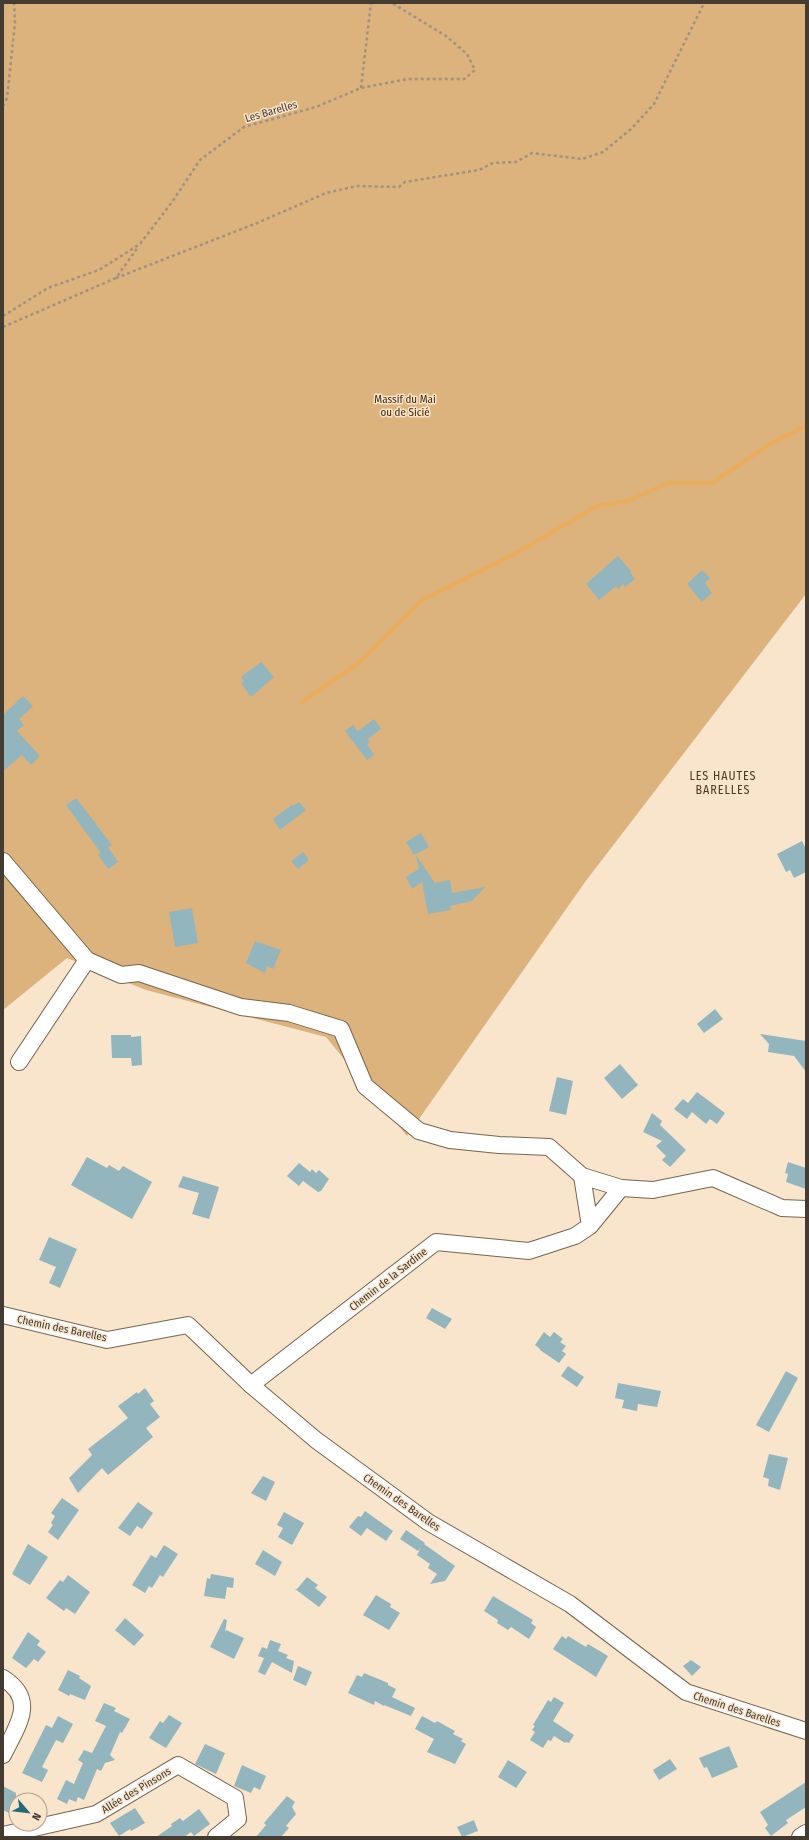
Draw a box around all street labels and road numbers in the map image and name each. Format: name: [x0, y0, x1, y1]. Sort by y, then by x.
street label: Les Barelles: [244, 98, 299, 125]
street label: Chemin de la Sardine: [347, 1245, 430, 1314]
street label: Chemin des Barelles: [16, 1313, 108, 1344]
street label: Chemin des Barelles: [361, 1471, 443, 1534]
street label: Chemin des Barelles: [691, 1689, 782, 1730]
street label: Allée des Pinsons: [99, 1764, 174, 1816]

